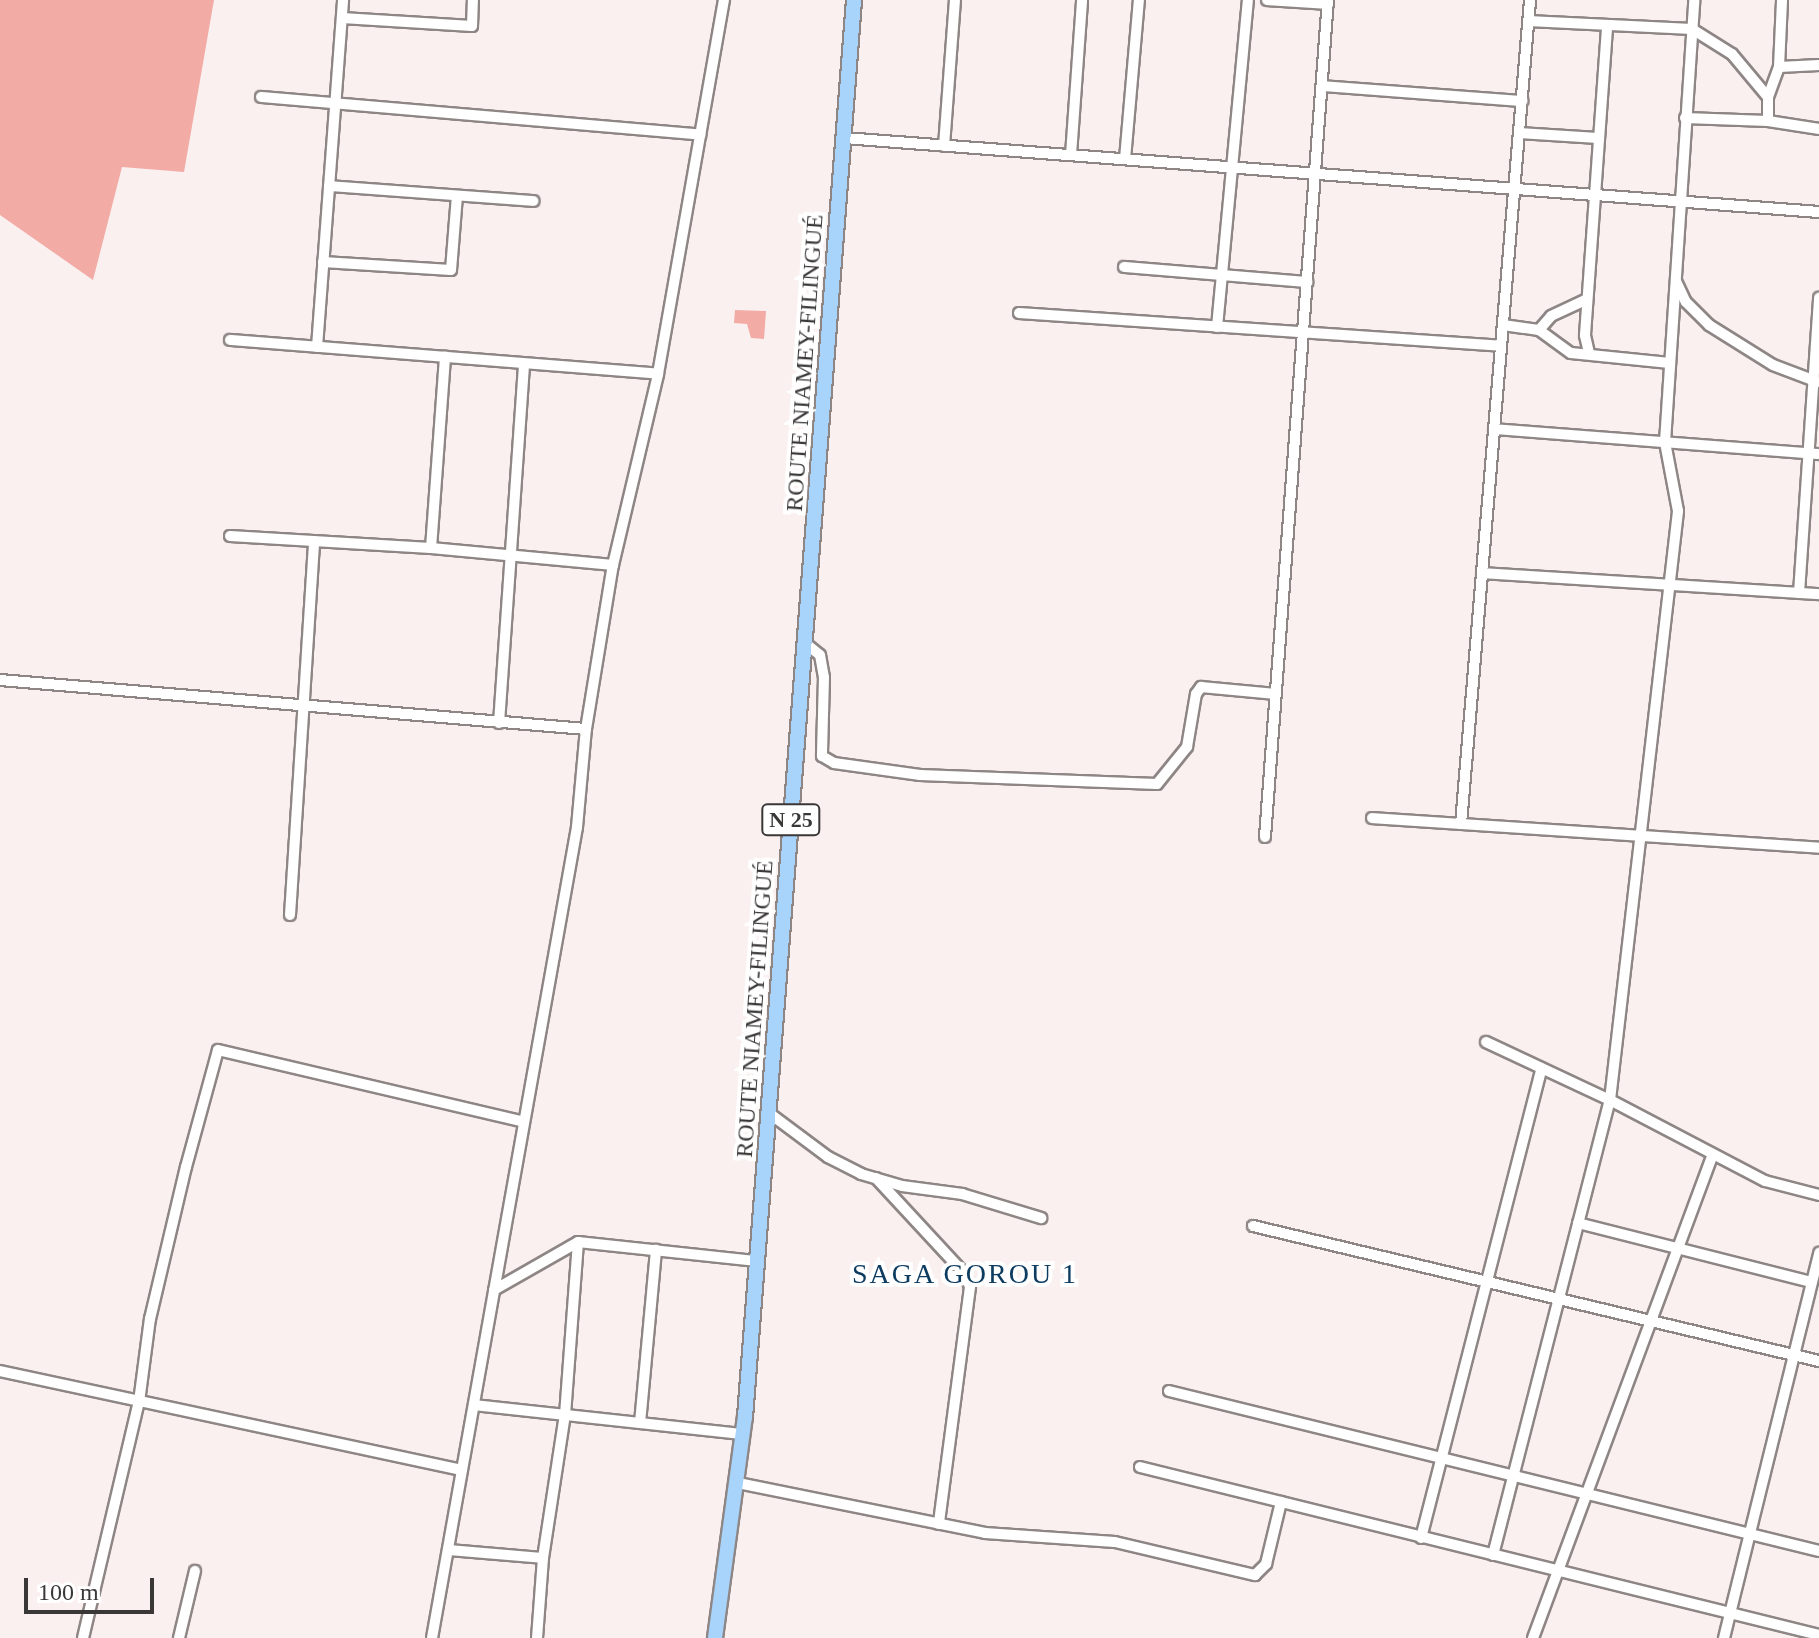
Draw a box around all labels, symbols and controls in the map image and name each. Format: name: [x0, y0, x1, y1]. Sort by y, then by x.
street label: ROUTE NIAMEY-FILINGUÉ: [780, 213, 830, 513]
road number: N 25: [761, 802, 821, 838]
street label: ROUTE NIAMEY-FILINGUÉ: [730, 859, 780, 1159]
district label: SAGA GOROU 1: [851, 1257, 1079, 1291]
scale bar: [28, 1562, 158, 1612]
text: 100 m: [38, 1579, 99, 1605]

